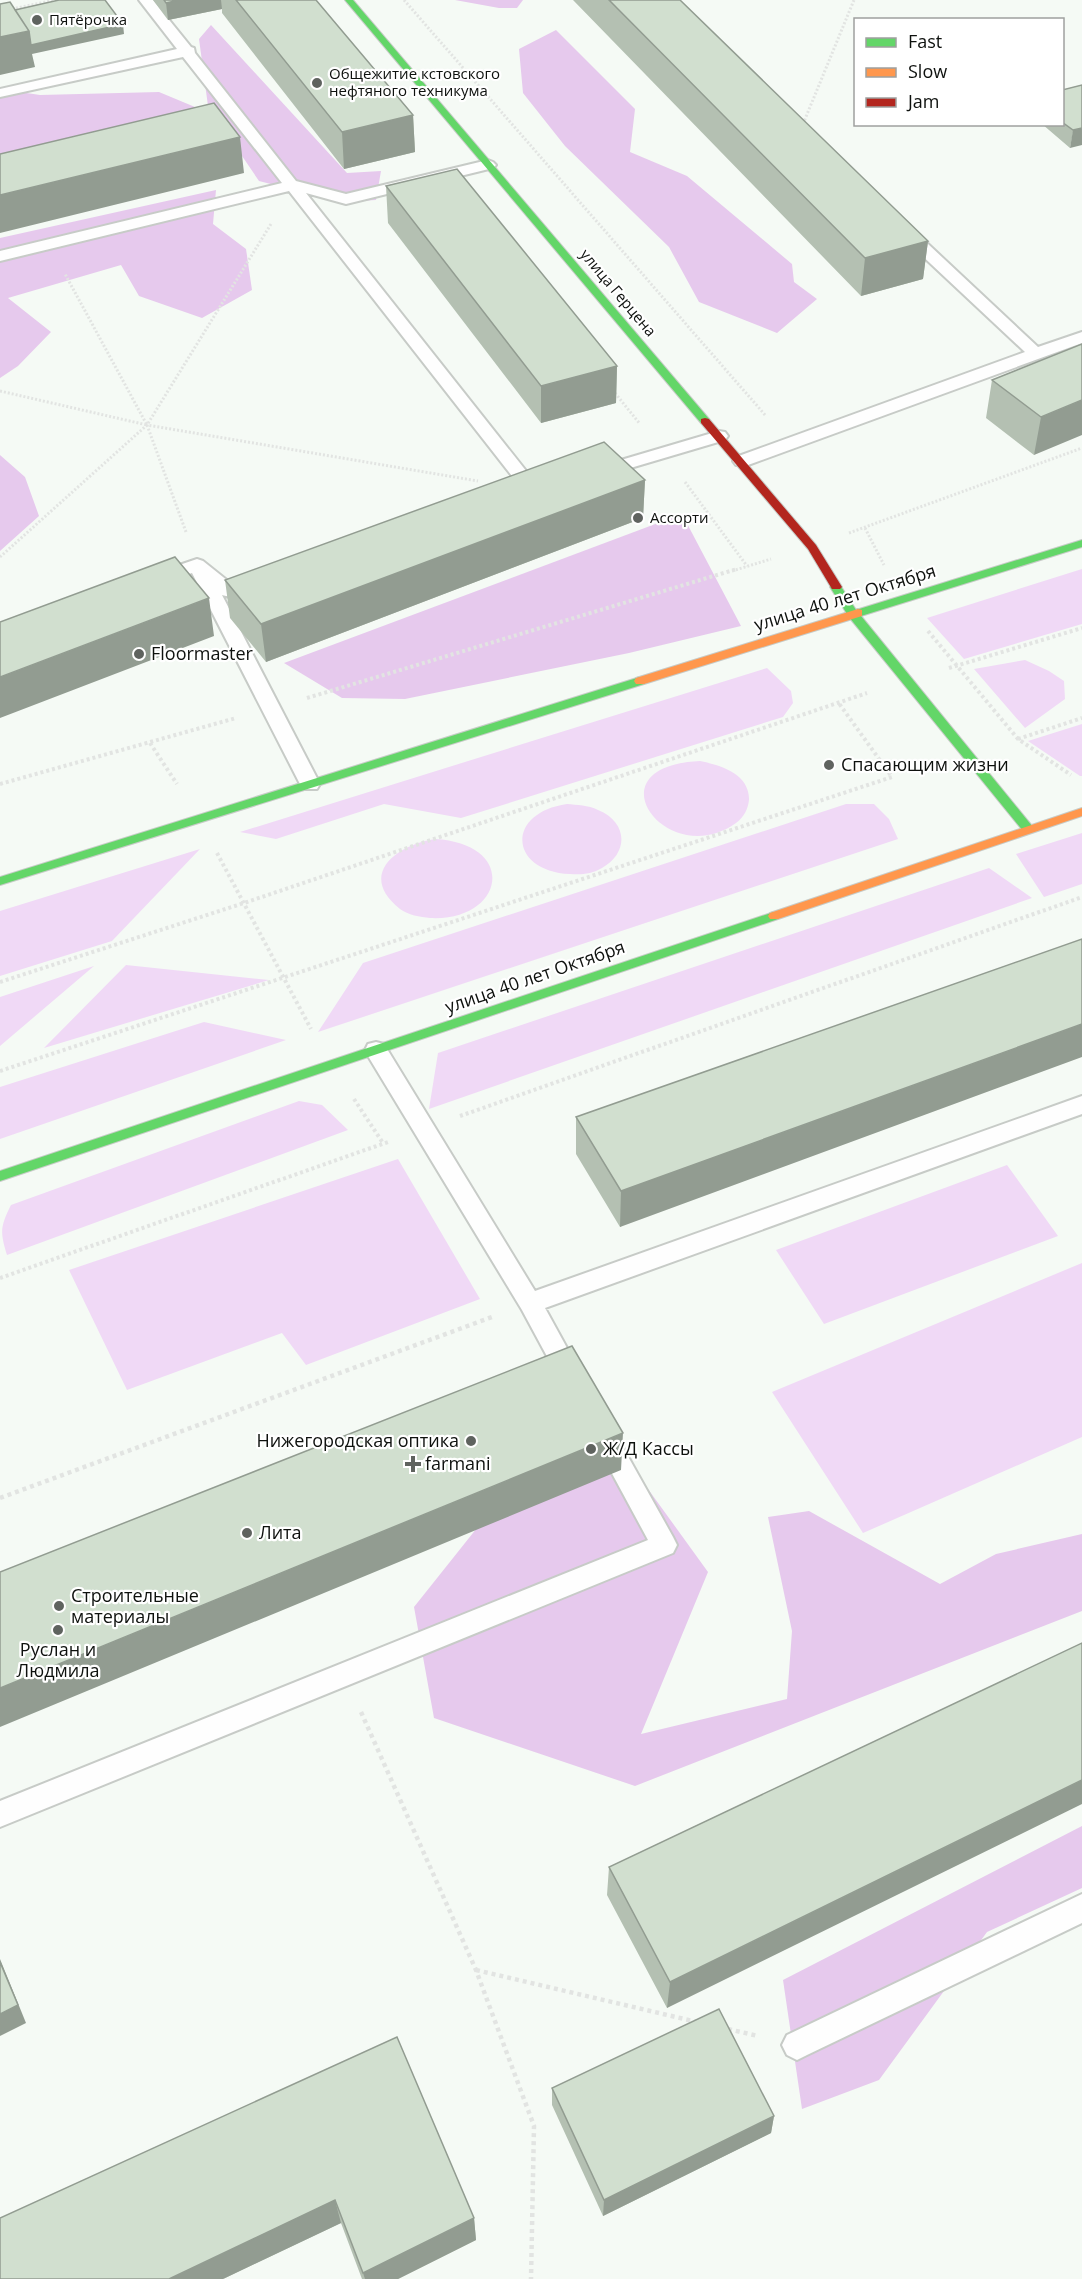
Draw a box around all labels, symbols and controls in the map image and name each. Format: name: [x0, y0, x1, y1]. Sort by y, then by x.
place label: Пятёрочка: [49, 9, 127, 29]
marker: Пятёрочка: [30, 13, 44, 27]
legend: [854, 18, 1064, 126]
text: Fast: [908, 29, 942, 53]
text: Slow: [908, 59, 947, 83]
place label: Общежитие кстовского нефтяного техникума: [329, 63, 500, 100]
marker: Общежитие кстовского нефтяного техникума: [310, 76, 324, 90]
text: Jam: [906, 89, 940, 113]
street label: улица Герцена: [576, 244, 661, 340]
place label: Ассорти: [650, 507, 709, 527]
marker: Ассорти: [631, 511, 645, 525]
street label: улица 40 лет Октября: [751, 558, 939, 636]
place label: Floormaster: [151, 641, 254, 665]
marker: Floormaster: [132, 647, 146, 661]
place label: Спасающим жизни: [841, 752, 1009, 776]
marker: Спасающим жизни: [822, 758, 836, 772]
street label: улица 40 лет Октября: [441, 934, 628, 1018]
place label: Нижегородская оптика: [256, 1428, 459, 1452]
marker: Нижегородская оптика: [464, 1434, 478, 1448]
place label: Ж/Д Кассы: [603, 1436, 694, 1460]
marker: Ж/Д Кассы: [584, 1442, 598, 1456]
place label: farmani: [425, 1451, 491, 1475]
marker: farmani: [406, 1457, 420, 1471]
place label: Лита: [259, 1520, 302, 1544]
marker: Лита: [240, 1526, 254, 1540]
place label: Строительные материалы: [71, 1583, 199, 1628]
marker: Строительные материалы: [52, 1599, 66, 1613]
marker: Руслан и Людмила: [51, 1623, 65, 1637]
place label: Руслан и Людмила: [17, 1637, 99, 1682]

